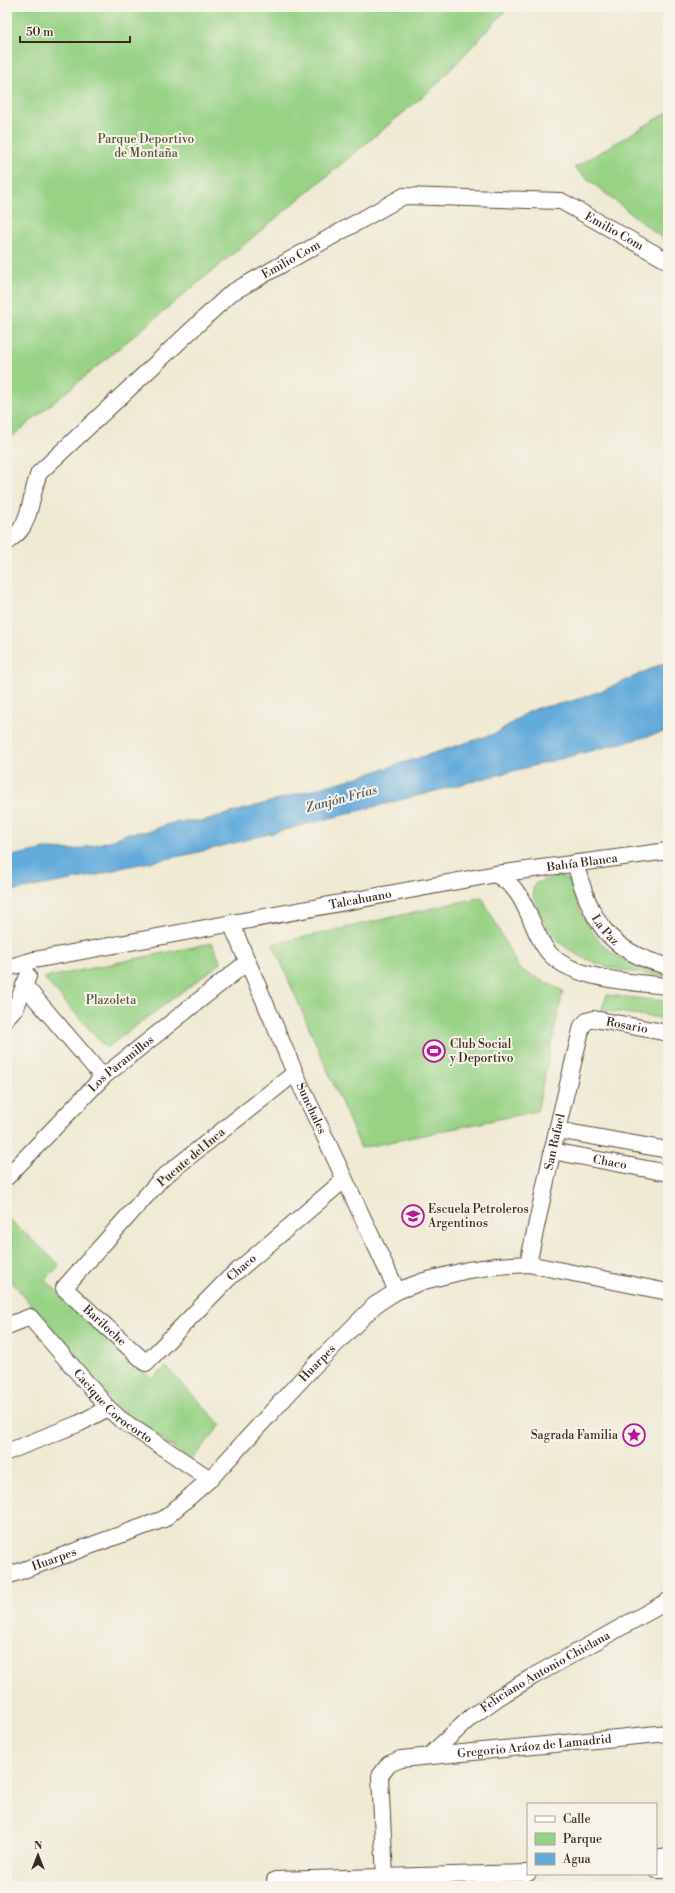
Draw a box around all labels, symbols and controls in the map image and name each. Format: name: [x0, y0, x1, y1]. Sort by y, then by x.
scale bar: [20, 18, 130, 44]
text: 50 m: [26, 25, 54, 40]
park label: Parque Deportivo de Montaña: [98, 132, 195, 161]
street label: Emilio Com: [582, 209, 647, 254]
street label: Emilio Com: [259, 237, 324, 282]
water label: Zanjón Frías: [304, 782, 379, 816]
street label: Bahía Blanca: [545, 851, 620, 875]
street label: Talcahuano: [328, 887, 393, 913]
street label: La Paz: [588, 912, 622, 949]
park label: Plazoleta: [86, 993, 137, 1008]
street label: Rosario: [605, 1014, 649, 1037]
street label: Los Paramillos: [85, 1032, 157, 1096]
place label: Club Social y Deportivo: [449, 1037, 514, 1066]
sports icon: Club Social y Deportivo: [421, 1038, 447, 1064]
street label: Sunchales: [293, 1080, 329, 1137]
street label: San Rafael: [542, 1112, 569, 1172]
street label: Puente del Inca: [154, 1124, 229, 1190]
street label: Chaco: [592, 1152, 628, 1173]
place label: Escuela Petroleros Argentinos: [427, 1202, 529, 1231]
school or university icon: Escuela Petroleros Argentinos: [400, 1203, 426, 1229]
street label: Chaco: [224, 1251, 260, 1285]
street label: Bariloche: [79, 1301, 129, 1349]
street label: Huarpes: [296, 1342, 339, 1385]
street label: Cacique Corocorto: [70, 1366, 156, 1447]
place icon: Sagrada Familia: [621, 1422, 647, 1448]
place label: Sagrada Familia: [531, 1428, 619, 1443]
street label: Huarpes: [30, 1544, 79, 1574]
street label: Feliciano Antonio Chiclana: [478, 1627, 614, 1716]
street label: Gregorio Aráoz de Lamadrid: [456, 1732, 612, 1762]
legend: [527, 1803, 657, 1875]
text: Calle: [563, 1812, 590, 1827]
text: Parque: [563, 1832, 602, 1847]
north arrow: [18, 1835, 58, 1875]
text: N: [34, 1839, 43, 1853]
text: Agua: [562, 1852, 592, 1867]

